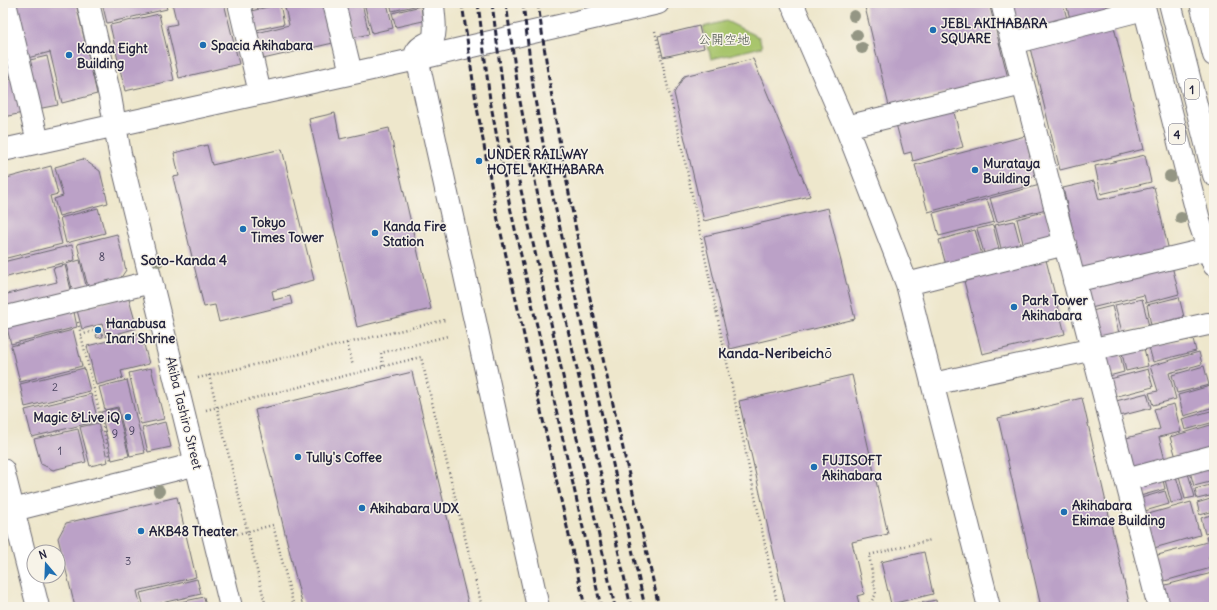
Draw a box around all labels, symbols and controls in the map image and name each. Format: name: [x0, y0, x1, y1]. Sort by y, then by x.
place label: JEBL AKIHABARA SQUARE: [941, 15, 1048, 47]
marker: JEBL AKIHABARA SQUARE: [928, 25, 938, 35]
park label: 公開空地: [698, 31, 750, 48]
place label: Spacia Akihabara: [211, 37, 314, 54]
place label: Kanda Eight Building: [77, 40, 148, 72]
marker: Spacia Akihabara: [198, 40, 208, 50]
marker: Kanda Eight Building: [64, 50, 74, 60]
road number: 1: [1185, 79, 1199, 99]
road number: 4: [1169, 124, 1185, 144]
place label: UNDER RAILWAY HOTEL AKIHABARA: [487, 146, 604, 178]
place label: Murataya Building: [983, 155, 1041, 187]
marker: UNDER RAILWAY HOTEL AKIHABARA: [474, 156, 484, 166]
marker: Murataya Building: [970, 165, 980, 175]
place label: Tokyo Times Tower: [251, 214, 325, 246]
place label: Kanda Fire Station: [383, 218, 446, 250]
marker: Tokyo Times Tower: [238, 224, 248, 234]
marker: Kanda Fire Station: [370, 228, 380, 238]
house number: 8: [99, 250, 105, 264]
district label: Soto-Kanda 4: [141, 251, 227, 269]
place label: Park Tower Akihabara: [1022, 292, 1088, 324]
marker: Park Tower Akihabara: [1009, 302, 1019, 312]
place label: Hanabusa Inari Shrine: [106, 315, 175, 347]
marker: Hanabusa Inari Shrine: [93, 325, 103, 335]
district label: Kanda-Neribeichō: [718, 344, 832, 362]
street label: Akiba Tashiro Street: [162, 355, 206, 472]
house number: 2: [52, 380, 58, 394]
place label: Magic &Live iQ: [33, 409, 120, 426]
marker: Magic &Live iQ: [123, 412, 133, 422]
house number: 9: [129, 424, 135, 438]
house number: 9: [112, 427, 118, 441]
house number: 1: [58, 444, 62, 458]
place label: Tully's Coffee: [306, 449, 382, 466]
marker: Tully's Coffee: [293, 452, 303, 462]
place label: FUJISOFT Akihabara: [822, 452, 883, 484]
marker: FUJISOFT Akihabara: [809, 462, 819, 472]
place label: Akihabara Ekimae Building: [1072, 497, 1165, 529]
place label: Akihabara UDX: [370, 500, 460, 517]
marker: Akihabara UDX: [357, 503, 367, 513]
marker: Akihabara Ekimae Building: [1059, 507, 1069, 517]
place label: AKB48 Theater: [149, 523, 238, 540]
marker: AKB48 Theater: [136, 526, 146, 536]
north arrow: [26, 544, 66, 584]
text: N: [37, 547, 49, 562]
house number: 3: [125, 554, 131, 568]

